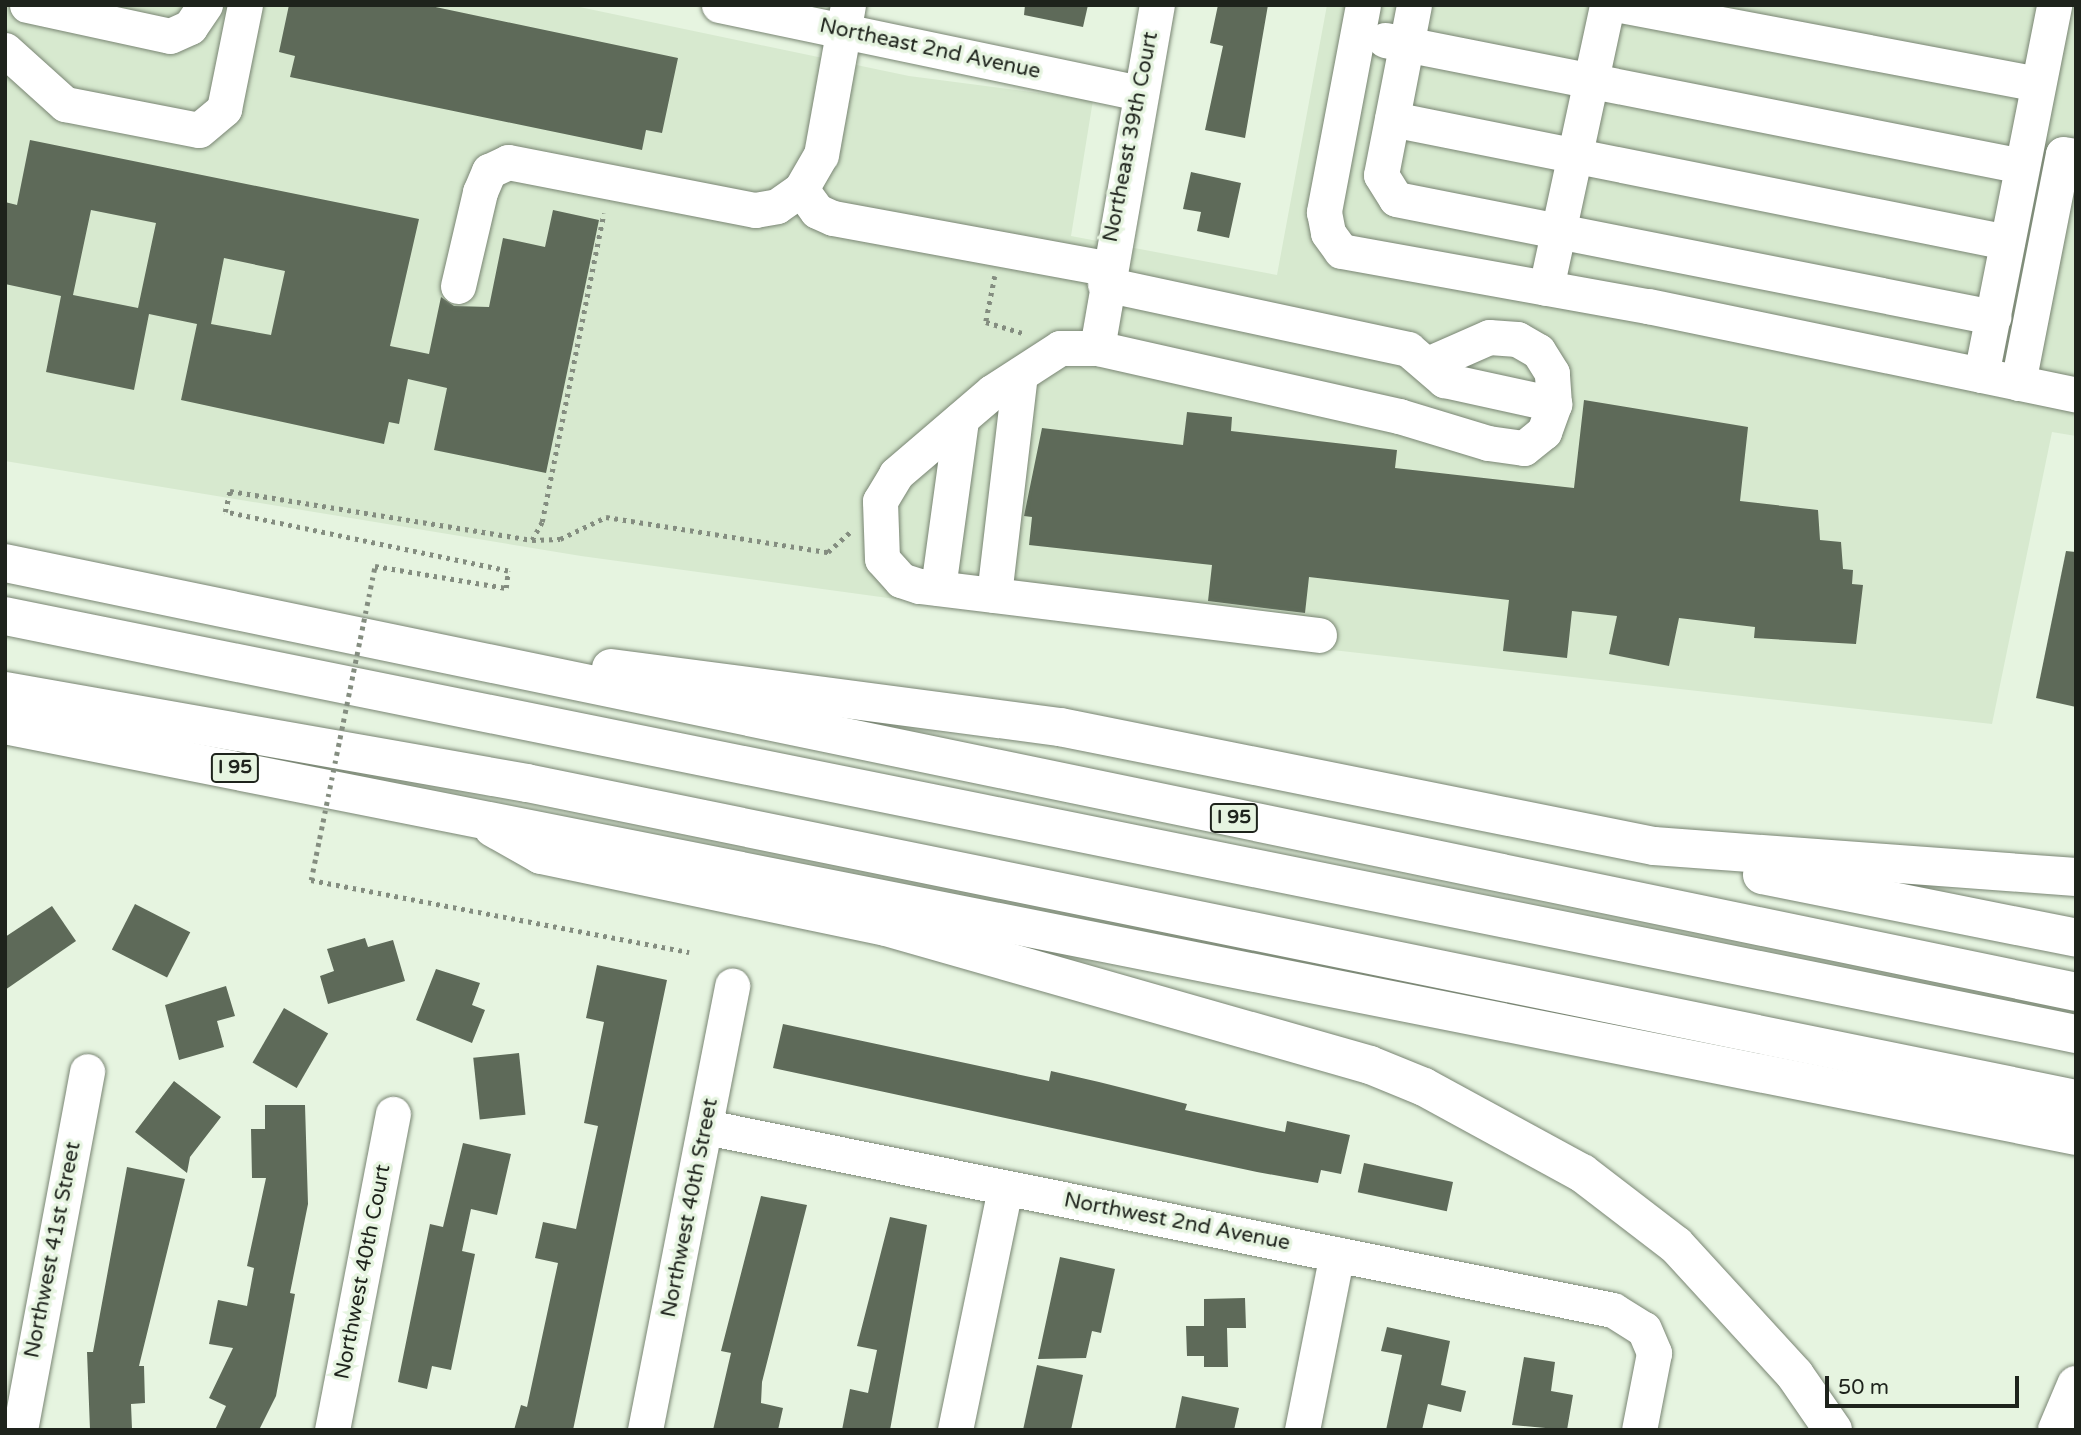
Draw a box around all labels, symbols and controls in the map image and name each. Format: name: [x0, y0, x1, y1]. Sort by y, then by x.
street label: Northeast 2nd Avenue: [817, 13, 1043, 85]
street label: Northeast 39th Court: [1098, 30, 1164, 244]
road number: I 95: [210, 752, 260, 783]
road number: I 95: [1210, 803, 1258, 834]
street label: Northwest 40th Street: [656, 1096, 724, 1320]
street label: Northwest 41st Street: [20, 1140, 86, 1360]
street label: Northwest 40th Court: [330, 1162, 396, 1382]
street label: Northwest 2nd Avenue: [1062, 1188, 1292, 1256]
scale bar: [1829, 1362, 2023, 1406]
text: 50 m: [1838, 1375, 1889, 1400]

